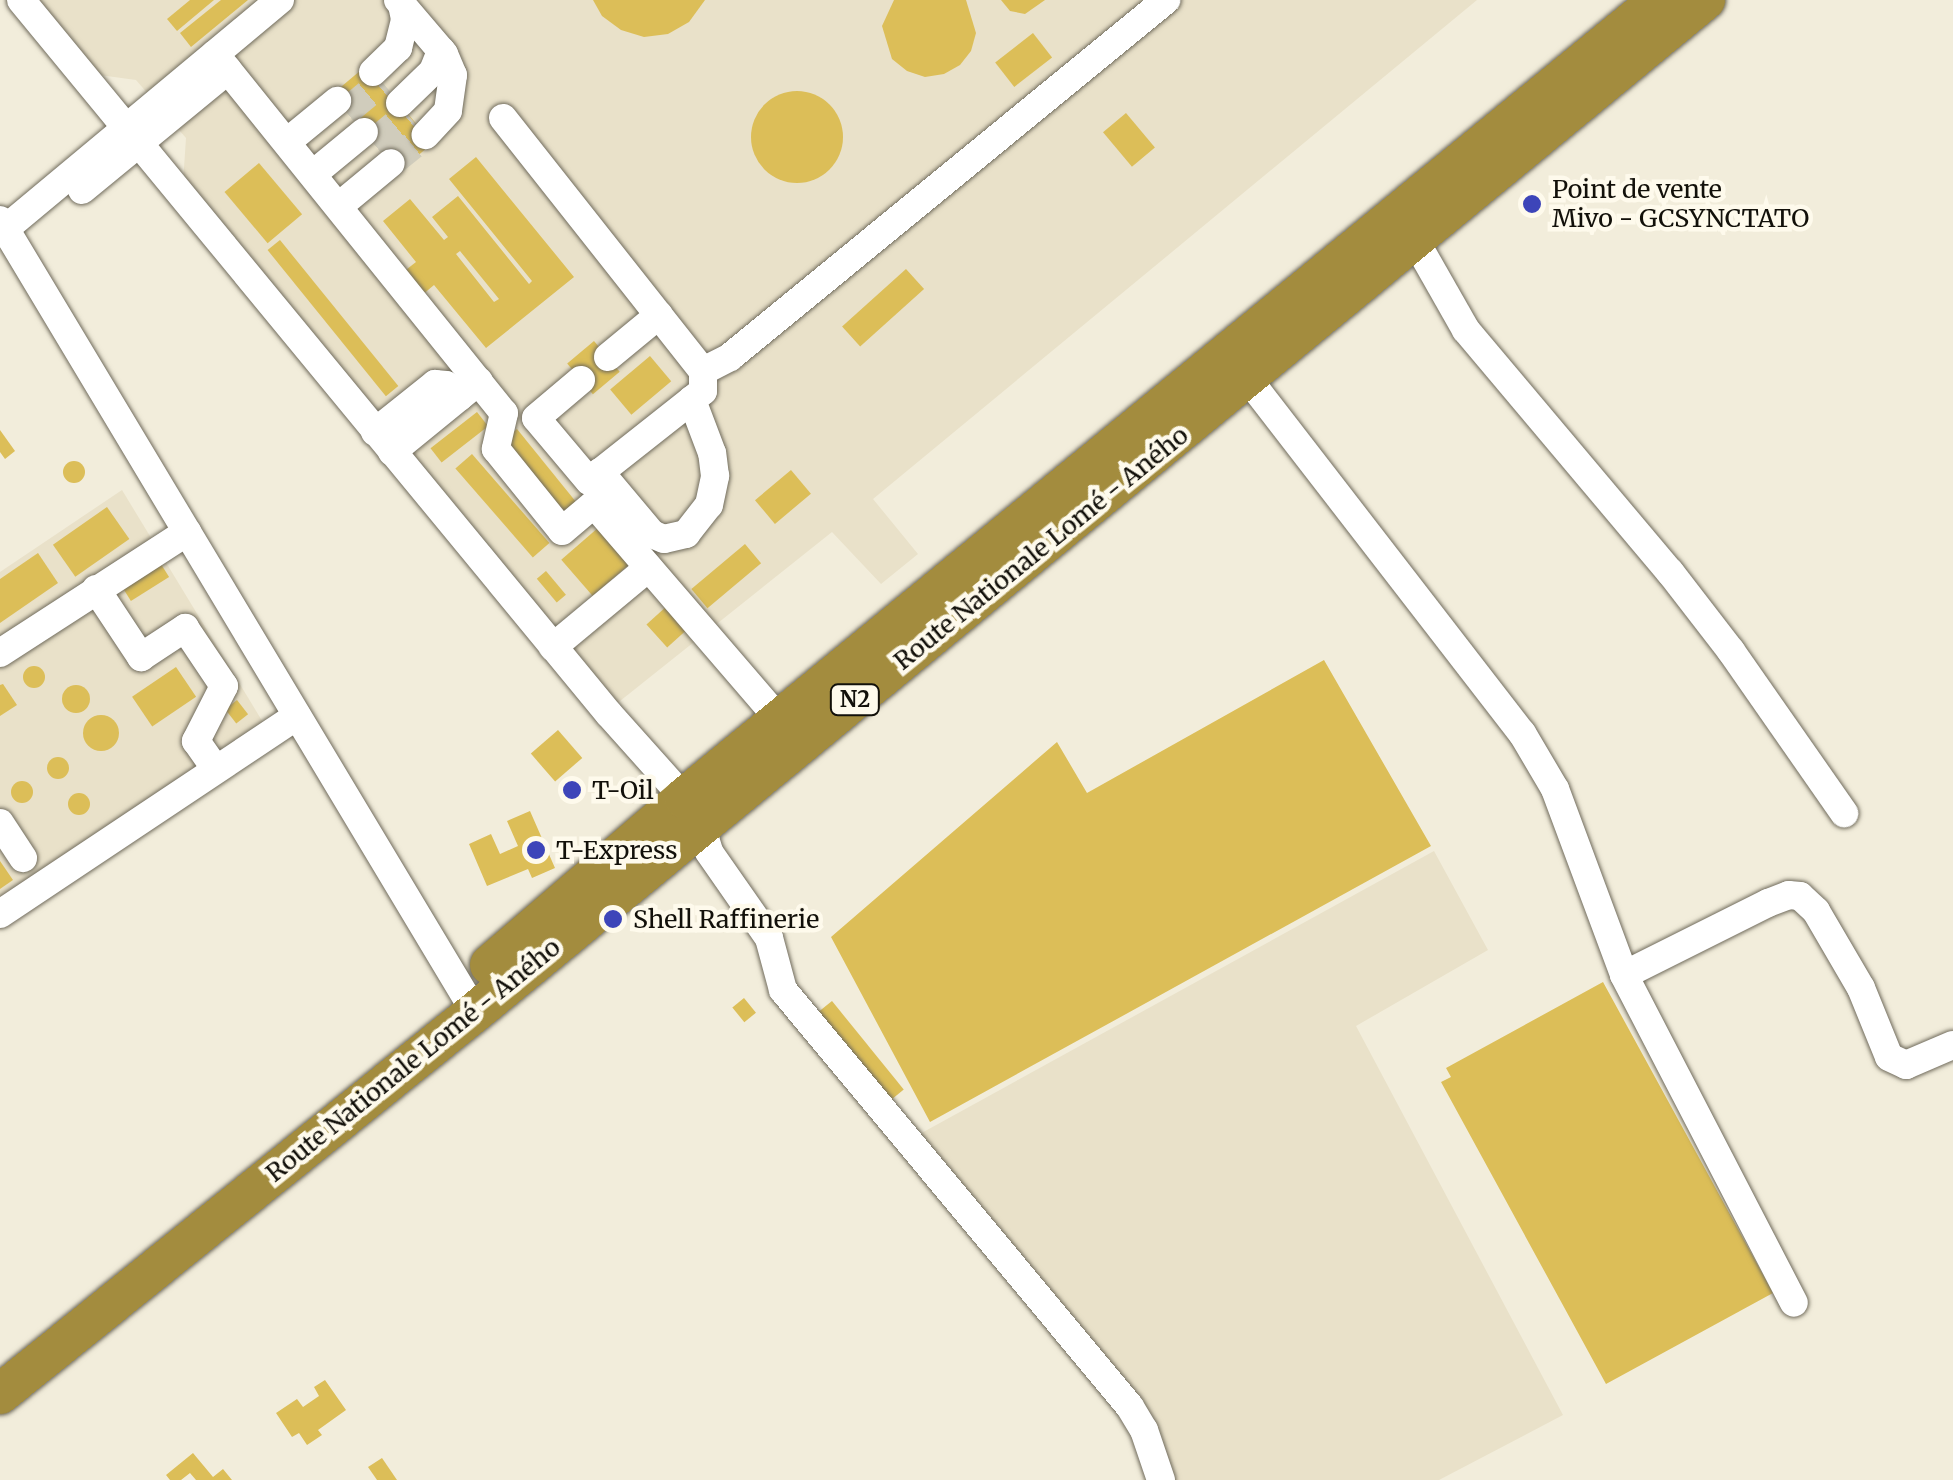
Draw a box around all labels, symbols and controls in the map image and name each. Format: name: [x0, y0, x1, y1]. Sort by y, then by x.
place label: Point de vente Mivo - GCSYNCTATO: [1552, 175, 1809, 234]
marker: Point de vente Mivo - GCSYNCTATO: [1521, 193, 1543, 215]
street label: Route Nationale Lomé - Aného: [888, 420, 1194, 676]
road number: N2: [828, 683, 882, 717]
place label: T-Oil: [592, 775, 654, 805]
marker: T-Oil: [561, 779, 583, 801]
place label: T-Express: [556, 835, 678, 865]
marker: T-Express: [525, 839, 547, 861]
place label: Shell Raffinerie: [633, 904, 819, 934]
marker: Shell Raffinerie: [602, 908, 624, 930]
street label: Route Nationale Lomé - Aného: [260, 932, 566, 1188]

